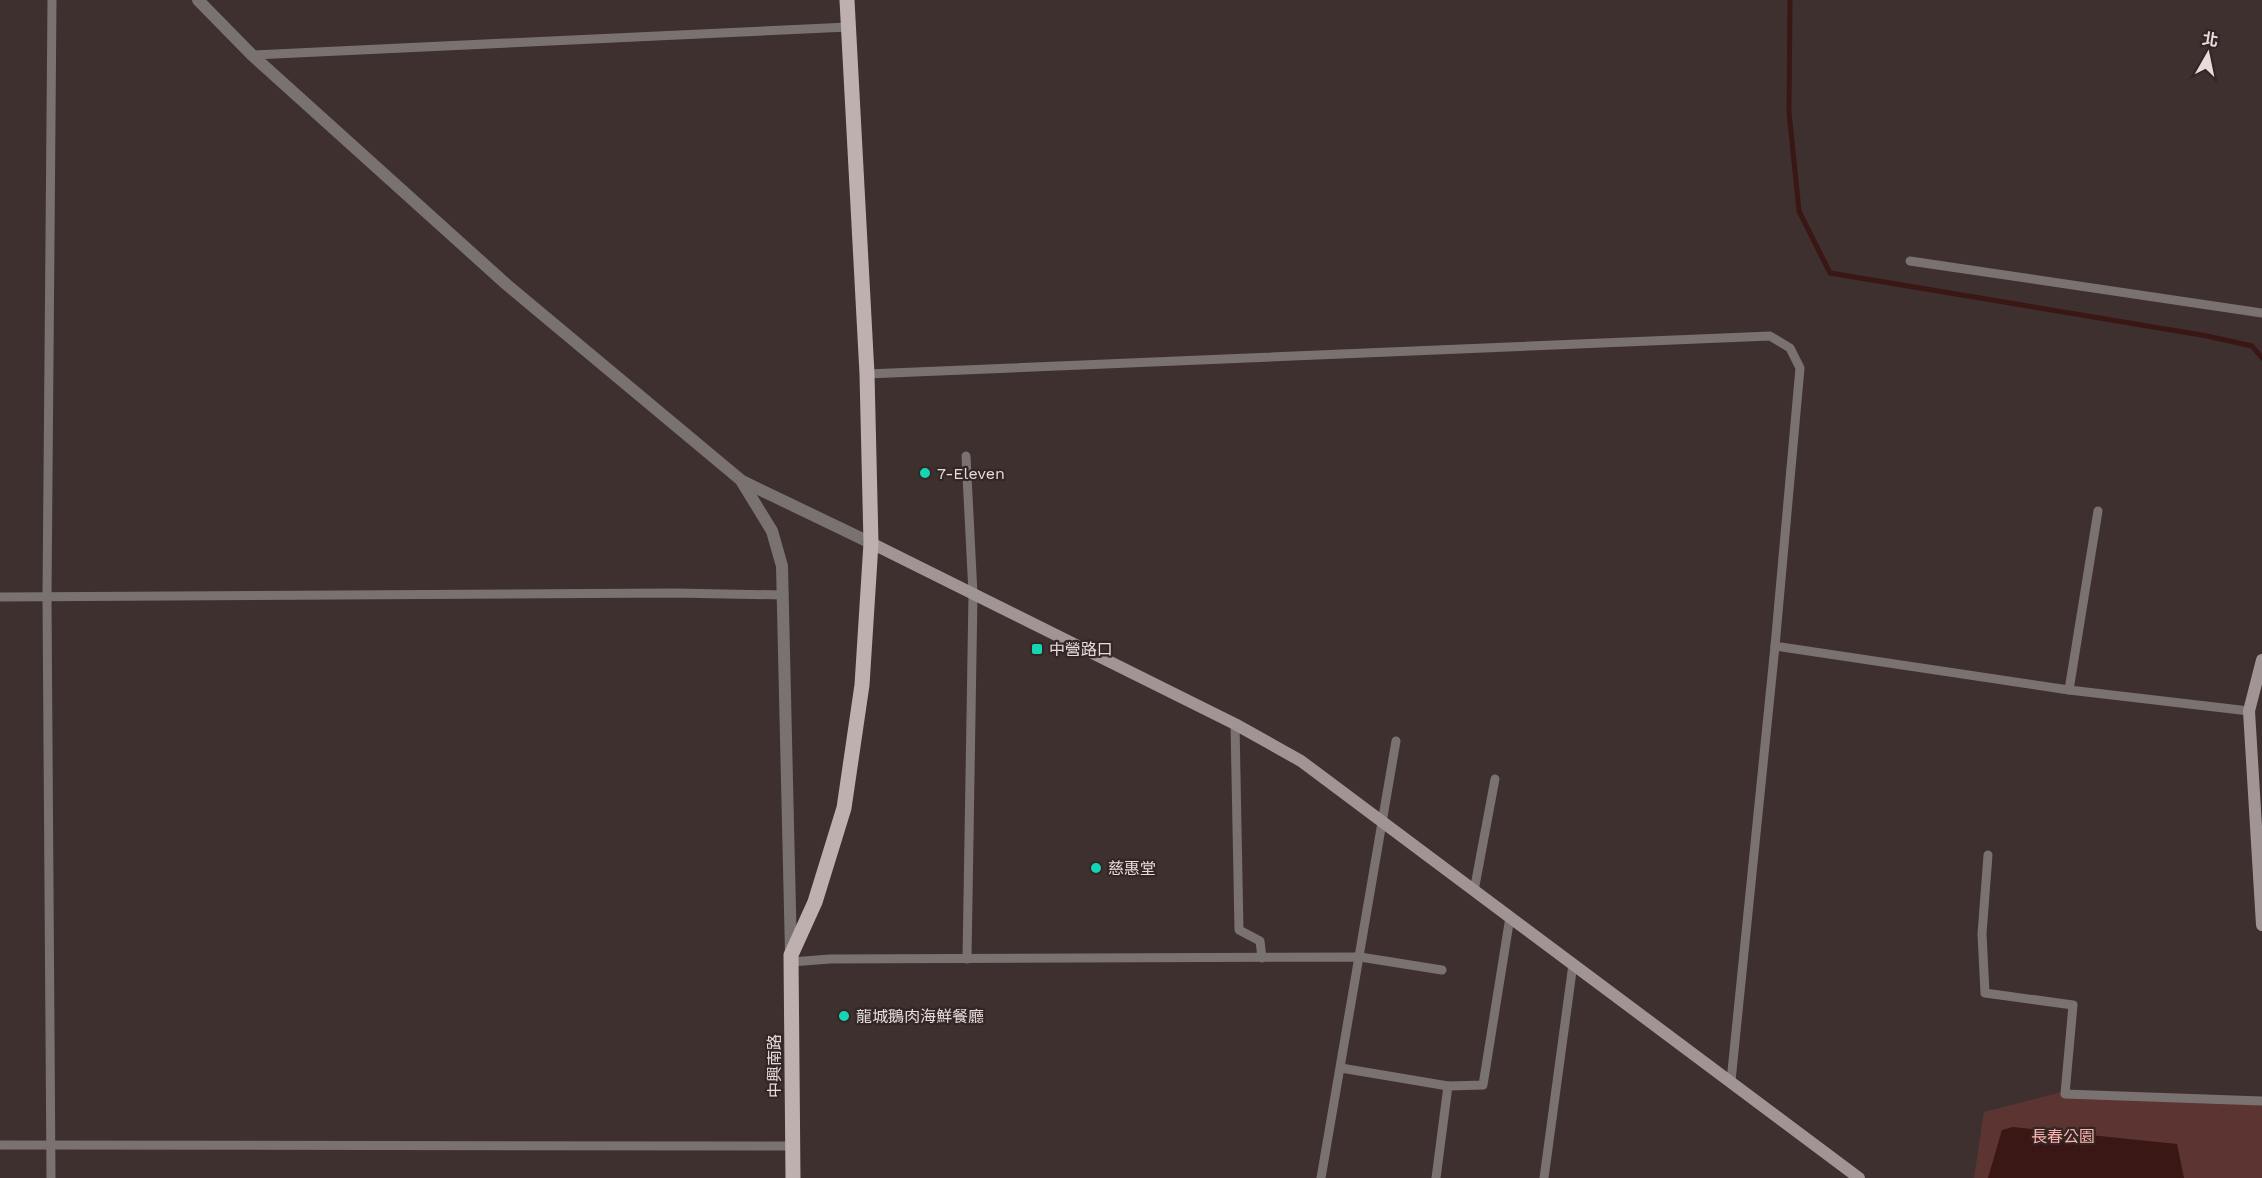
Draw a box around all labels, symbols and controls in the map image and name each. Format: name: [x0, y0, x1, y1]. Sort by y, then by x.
north arrow: [2178, 24, 2238, 84]
text: 北: [2201, 29, 2220, 50]
place label: 7-Eleven: [937, 464, 1005, 483]
marker: 7-Eleven: [918, 466, 932, 480]
place label: 中營路口: [1049, 640, 1113, 659]
marker: 中營路口: [1030, 642, 1044, 656]
place label: 慈惠堂: [1108, 859, 1156, 878]
marker: 慈惠堂: [1089, 861, 1103, 875]
place label: 龍城鵝肉海鮮餐廳: [856, 1007, 984, 1026]
marker: 龍城鵝肉海鮮餐廳: [837, 1009, 851, 1023]
street label: 中興南路: [765, 1034, 784, 1098]
park label: 長春公園: [2031, 1127, 2095, 1146]

